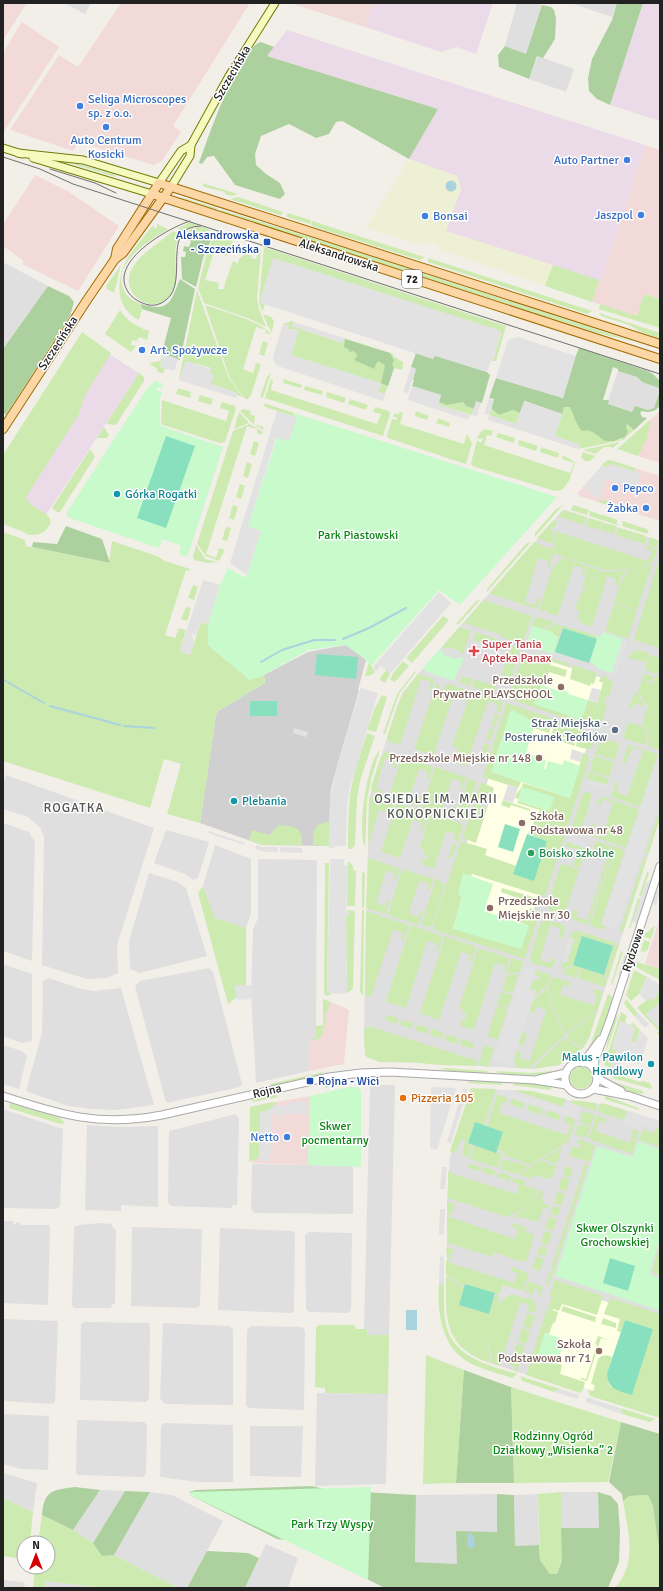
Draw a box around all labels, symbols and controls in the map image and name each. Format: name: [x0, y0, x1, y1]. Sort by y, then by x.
street label: Szczecińska: [211, 43, 254, 104]
place label: Seliga Microscopes sp. z o.o.: [88, 92, 186, 121]
marker: Seliga Microscopes sp. z o.o.: [75, 101, 85, 111]
marker: Auto Centrum Kosicki: [101, 122, 111, 132]
place label: Auto Centrum Kosicki: [70, 133, 142, 162]
place label: Auto Partner: [554, 153, 620, 168]
marker: Auto Partner: [622, 155, 632, 165]
place label: Jaszpol: [595, 208, 633, 223]
place label: Bonsai: [433, 209, 468, 224]
marker: Jaszpol: [636, 210, 646, 220]
marker: Bonsai: [420, 211, 430, 221]
place label: Aleksandrowska - Szczecińska: [176, 228, 259, 257]
street label: Aleksandrowska: [297, 235, 381, 275]
marker: Aleksandrowska - Szczecińska: [262, 237, 272, 247]
road number: 72: [402, 270, 422, 288]
street label: Szczecińska: [35, 313, 81, 373]
place label: Art. Spożywcze: [150, 343, 227, 358]
marker: Art. Spożywcze: [137, 345, 147, 355]
place label: Pepco: [623, 481, 654, 496]
marker: Pepco: [610, 483, 620, 493]
place label: Górka Rogatki: [125, 487, 197, 502]
marker: Górka Rogatki: [112, 489, 122, 499]
place label: Żabka: [607, 501, 638, 516]
marker: Żabka: [641, 503, 651, 513]
park label: Park Piastowski: [318, 528, 398, 543]
place label: Super Tania Apteka Panax: [482, 637, 552, 666]
marker: Super Tania Apteka Panax: [469, 646, 479, 656]
place label: Przedszkole Prywatne PLAYSCHOOL: [433, 673, 553, 702]
marker: Przedszkole Prywatne PLAYSCHOOL: [556, 682, 566, 692]
place label: Straż Miejska - Posterunek Teofilów: [505, 716, 607, 745]
marker: Straż Miejska - Posterunek Teofilów: [610, 725, 620, 735]
place label: Przedszkole Miejskie nr 148: [389, 751, 531, 766]
marker: Przedszkole Miejskie nr 148: [534, 753, 544, 763]
district label: OSIEDLE IM. MARII KONOPNICKIEJ: [374, 791, 498, 822]
place label: Plebania: [242, 794, 287, 809]
marker: Plebania: [229, 796, 239, 806]
district label: ROGATKA: [44, 800, 104, 816]
place label: Szkoła Podstawowa nr 48: [530, 809, 623, 838]
marker: Szkoła Podstawowa nr 48: [517, 818, 527, 828]
place label: Boisko szkolne: [539, 846, 614, 861]
marker: Boisko szkolne: [526, 848, 536, 858]
place label: Przedszkole Miejskie nr 30: [498, 894, 570, 923]
marker: Przedszkole Miejskie nr 30: [485, 903, 495, 913]
street label: Rydzowa: [619, 926, 648, 974]
place label: Malus - Pawilon Handlowy: [562, 1050, 643, 1079]
marker: Malus - Pawilon Handlowy: [646, 1059, 656, 1069]
place label: Rojna - Wici: [318, 1074, 379, 1089]
marker: Rojna - Wici: [305, 1076, 315, 1086]
street label: Rojna: [251, 1081, 283, 1102]
place label: Pizzeria 105: [411, 1091, 474, 1106]
marker: Pizzeria 105: [398, 1093, 408, 1103]
park label: Skwer pocmentarny: [301, 1119, 369, 1148]
place label: Netto: [250, 1130, 279, 1145]
marker: Netto: [282, 1132, 292, 1142]
park label: Skwer Olszynki Grochowskiej: [576, 1221, 654, 1250]
place label: Szkoła Podstawowa nr 71: [498, 1337, 591, 1366]
marker: Szkoła Podstawowa nr 71: [594, 1346, 604, 1356]
park label: Rodzinny Ogród Działkowy „Wisienka” 2: [493, 1429, 613, 1458]
park label: Park Trzy Wyspy: [291, 1517, 373, 1532]
north arrow: [16, 1535, 56, 1575]
text: N: [32, 1539, 40, 1552]

